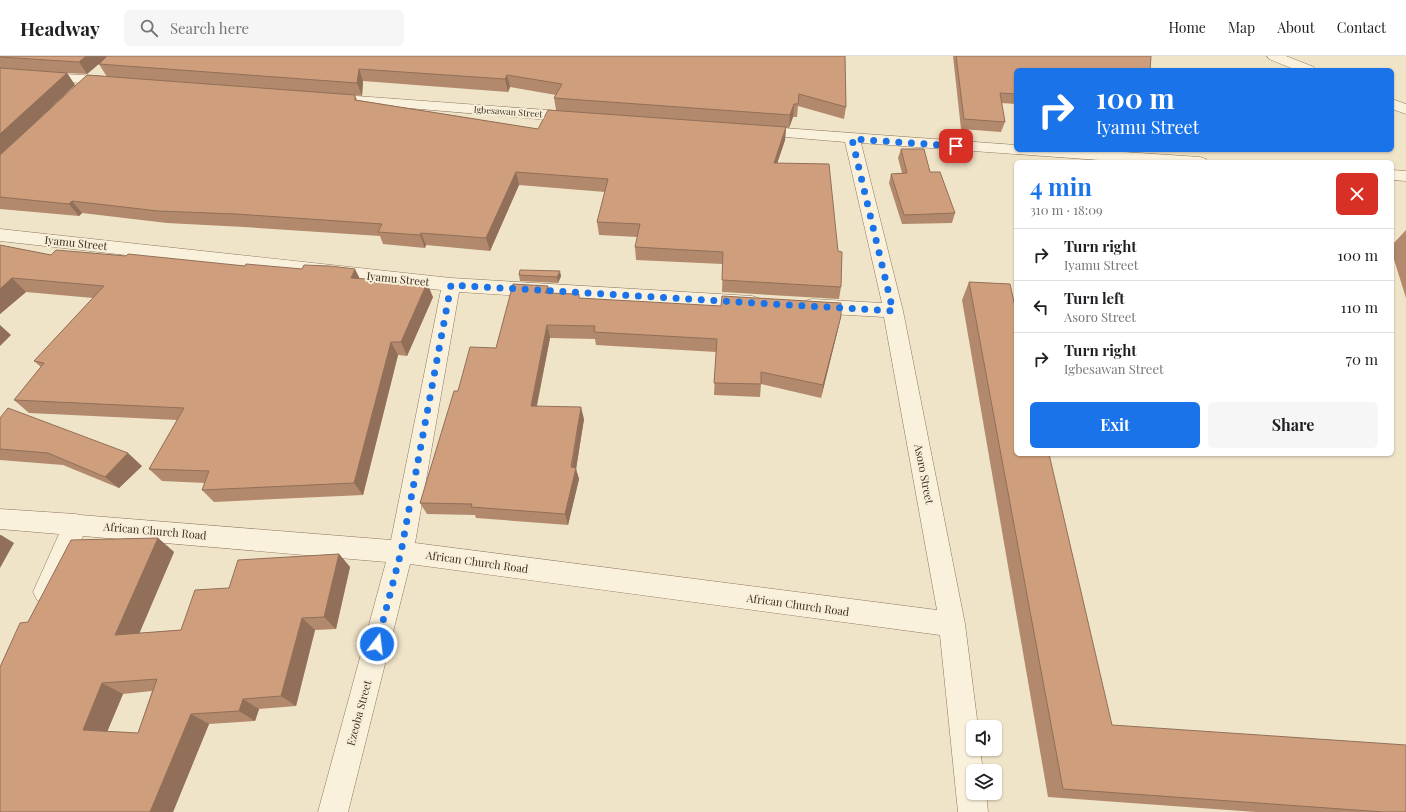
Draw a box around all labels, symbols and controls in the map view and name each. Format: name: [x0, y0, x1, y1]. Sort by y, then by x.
search box: [124, 10, 404, 46]
text: Headway: [20, 15, 100, 41]
icon: search: [138, 17, 160, 39]
text: Search here: [170, 18, 249, 38]
text: Home: [1168, 18, 1206, 37]
text: Map: [1228, 18, 1255, 37]
text: About: [1277, 18, 1315, 37]
text: Contact: [1337, 18, 1386, 37]
text: 100 m: [1096, 79, 1175, 116]
icon: right: [1030, 84, 1082, 136]
street label: Igbesawan Street: [473, 103, 544, 119]
text: Iyamu Street: [1096, 115, 1199, 139]
pin: [939, 129, 973, 163]
icon: arrive: [945, 135, 967, 157]
text: 4 min: [1030, 170, 1092, 202]
button: close: [1336, 173, 1378, 215]
text: 310 m · 18:09: [1030, 201, 1103, 218]
street label: Iyamu Street: [44, 232, 108, 253]
text: Turn right: [1064, 236, 1137, 256]
icon: right: [1030, 244, 1052, 266]
text: 100 m: [1337, 245, 1378, 265]
text: Iyamu Street: [1064, 256, 1138, 273]
street label: Iyamu Street: [366, 268, 430, 289]
text: Turn left: [1064, 288, 1125, 308]
icon: left: [1030, 296, 1052, 318]
text: 110 m: [1341, 297, 1378, 317]
text: Asoro Street: [1064, 308, 1136, 325]
text: Turn right: [1064, 340, 1137, 360]
icon: right: [1030, 348, 1052, 370]
text: 70 m: [1346, 349, 1378, 369]
text: Igbesawan Street: [1064, 360, 1164, 377]
button: Exit: [1030, 402, 1200, 448]
button: Share: [1208, 402, 1378, 448]
street label: Asoro Street: [911, 442, 938, 505]
street label: African Church Road: [102, 518, 208, 543]
street label: African Church Road: [424, 547, 530, 576]
street label: African Church Road: [745, 590, 851, 619]
position arrow: [356, 623, 398, 665]
street label: Ezeoba Street: [343, 678, 375, 747]
map controls: [966, 720, 1002, 800]
button: sound: [966, 720, 1002, 756]
button: layers: [966, 764, 1002, 800]

